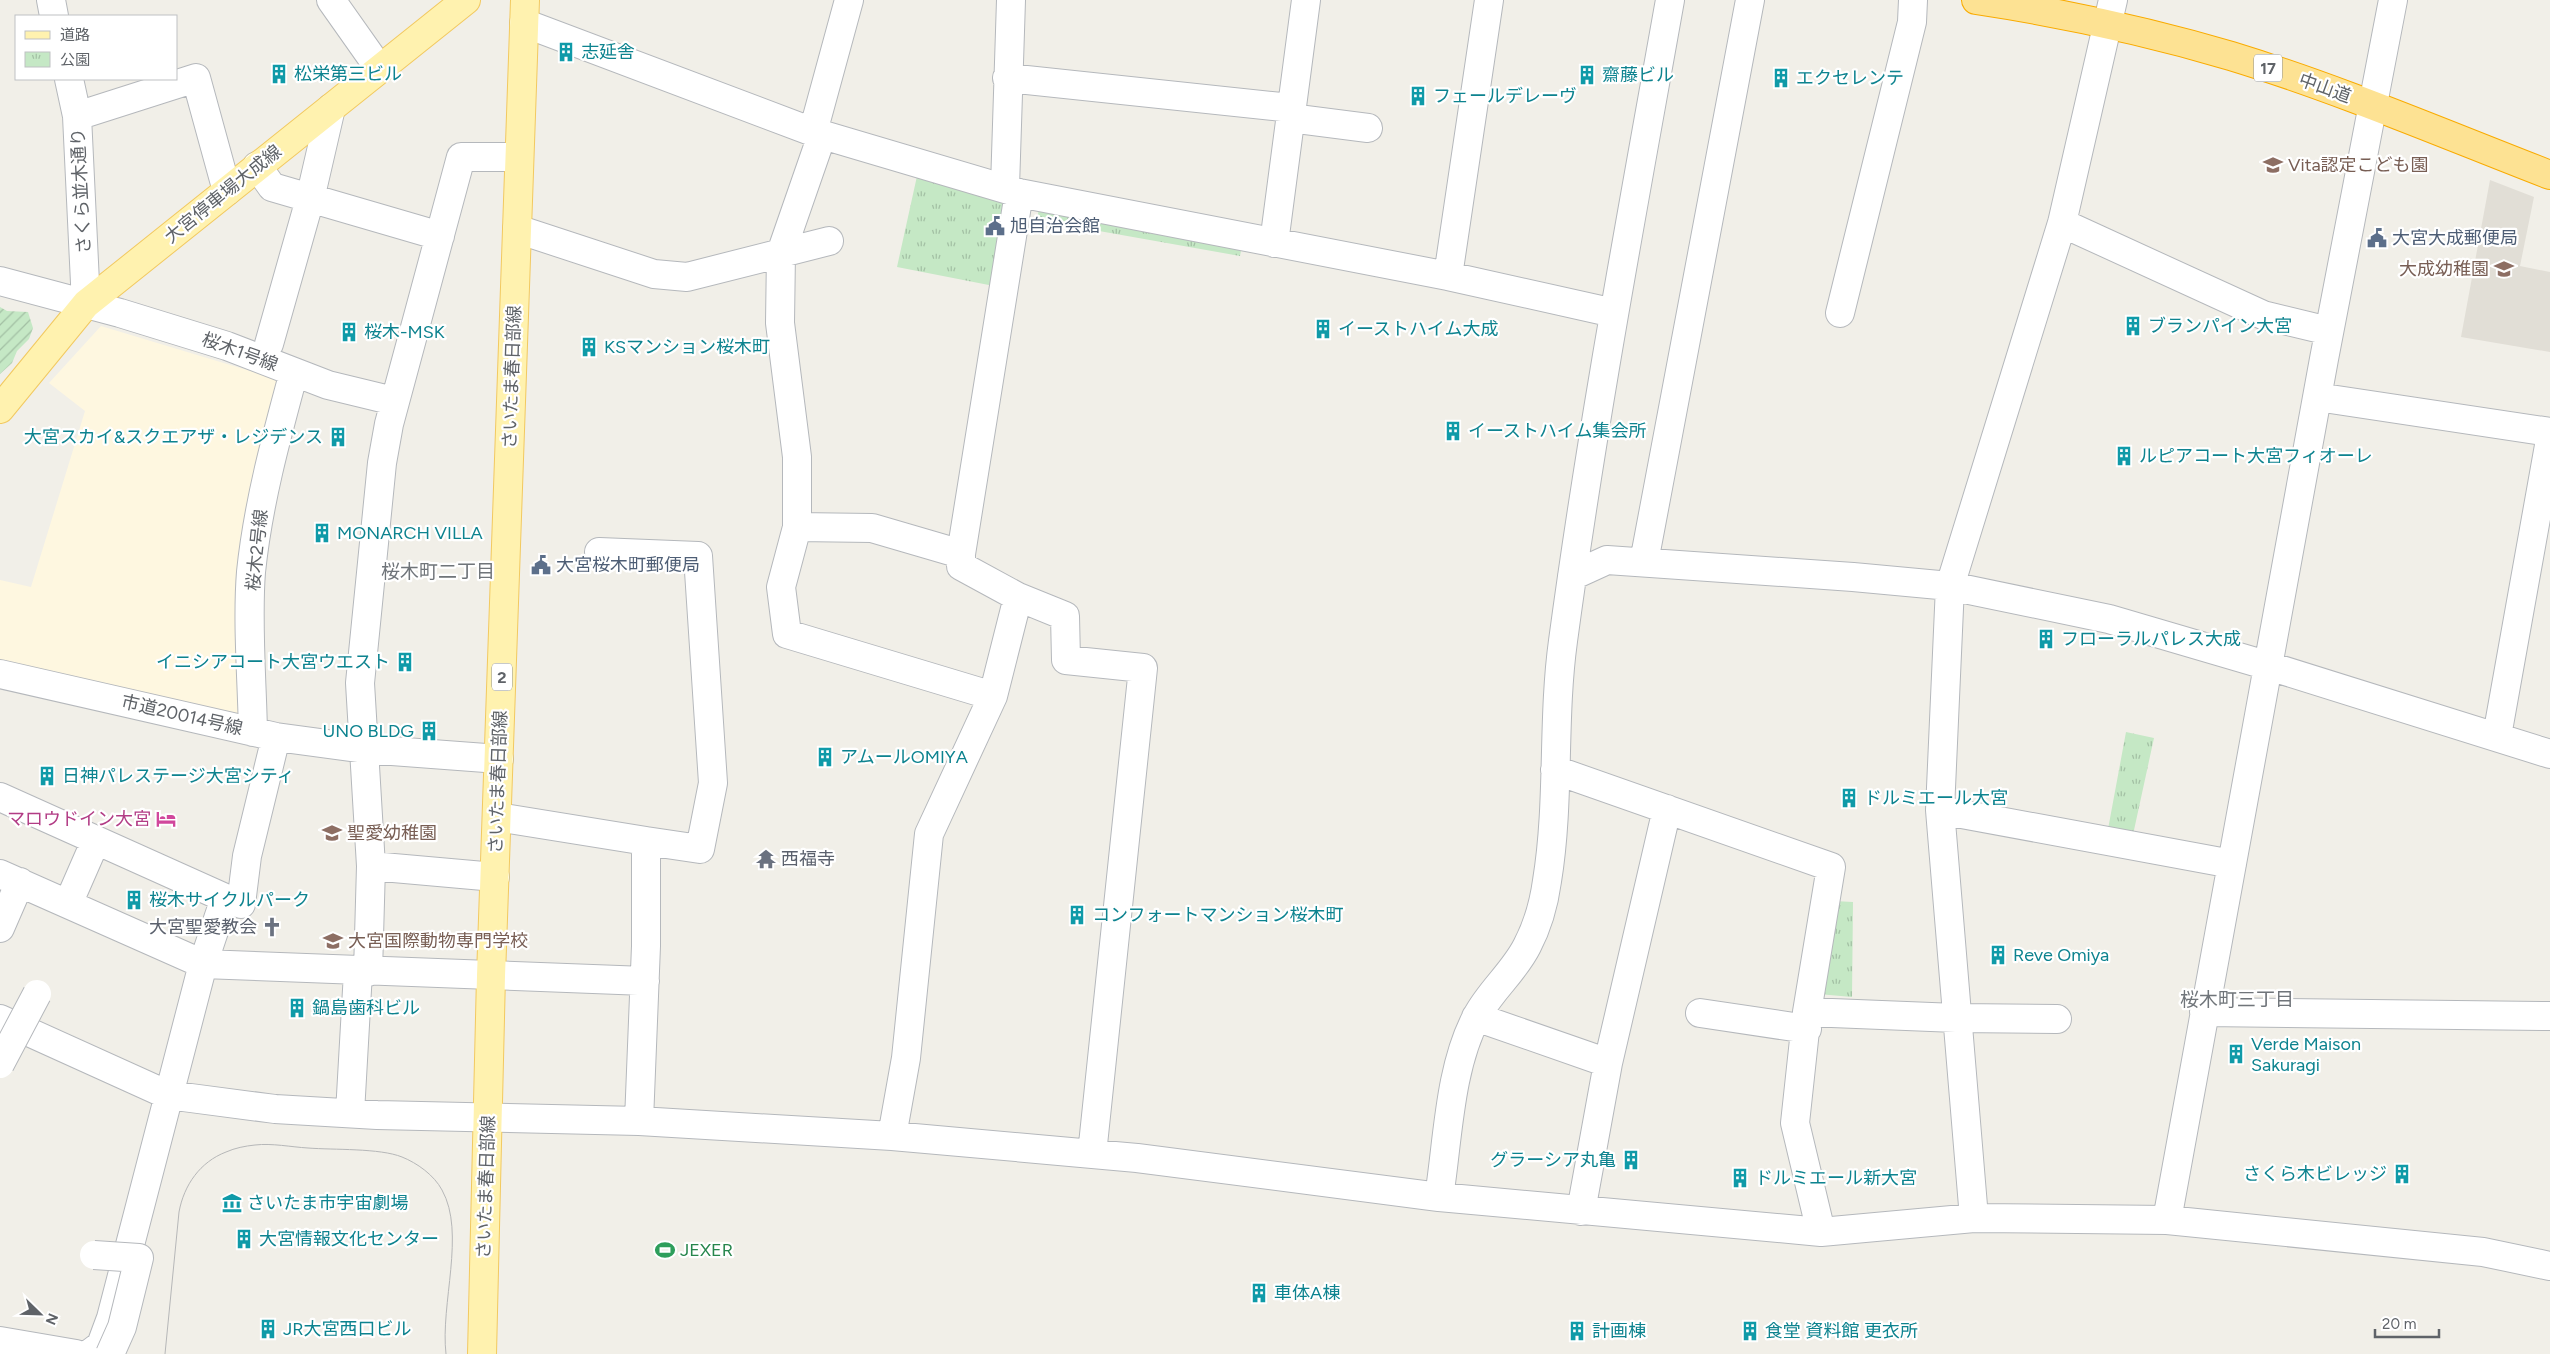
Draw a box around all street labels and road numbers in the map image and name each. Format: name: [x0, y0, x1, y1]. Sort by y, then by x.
road number: 17: [2254, 54, 2282, 82]
street label: 中山道: [2296, 68, 2354, 108]
street label: さくら並木通り: [67, 128, 95, 254]
street label: 大宮停車場大成線: [160, 140, 286, 248]
street label: さいたま春日部線: [499, 305, 525, 449]
street label: 桜木1号線: [199, 328, 281, 376]
street label: 桜木2号線: [242, 508, 272, 592]
road number: 2: [492, 664, 512, 690]
street label: 市道20014号線: [119, 690, 245, 740]
street label: さいたま春日部線: [485, 710, 511, 854]
street label: さいたま春日部線: [473, 1115, 499, 1259]

